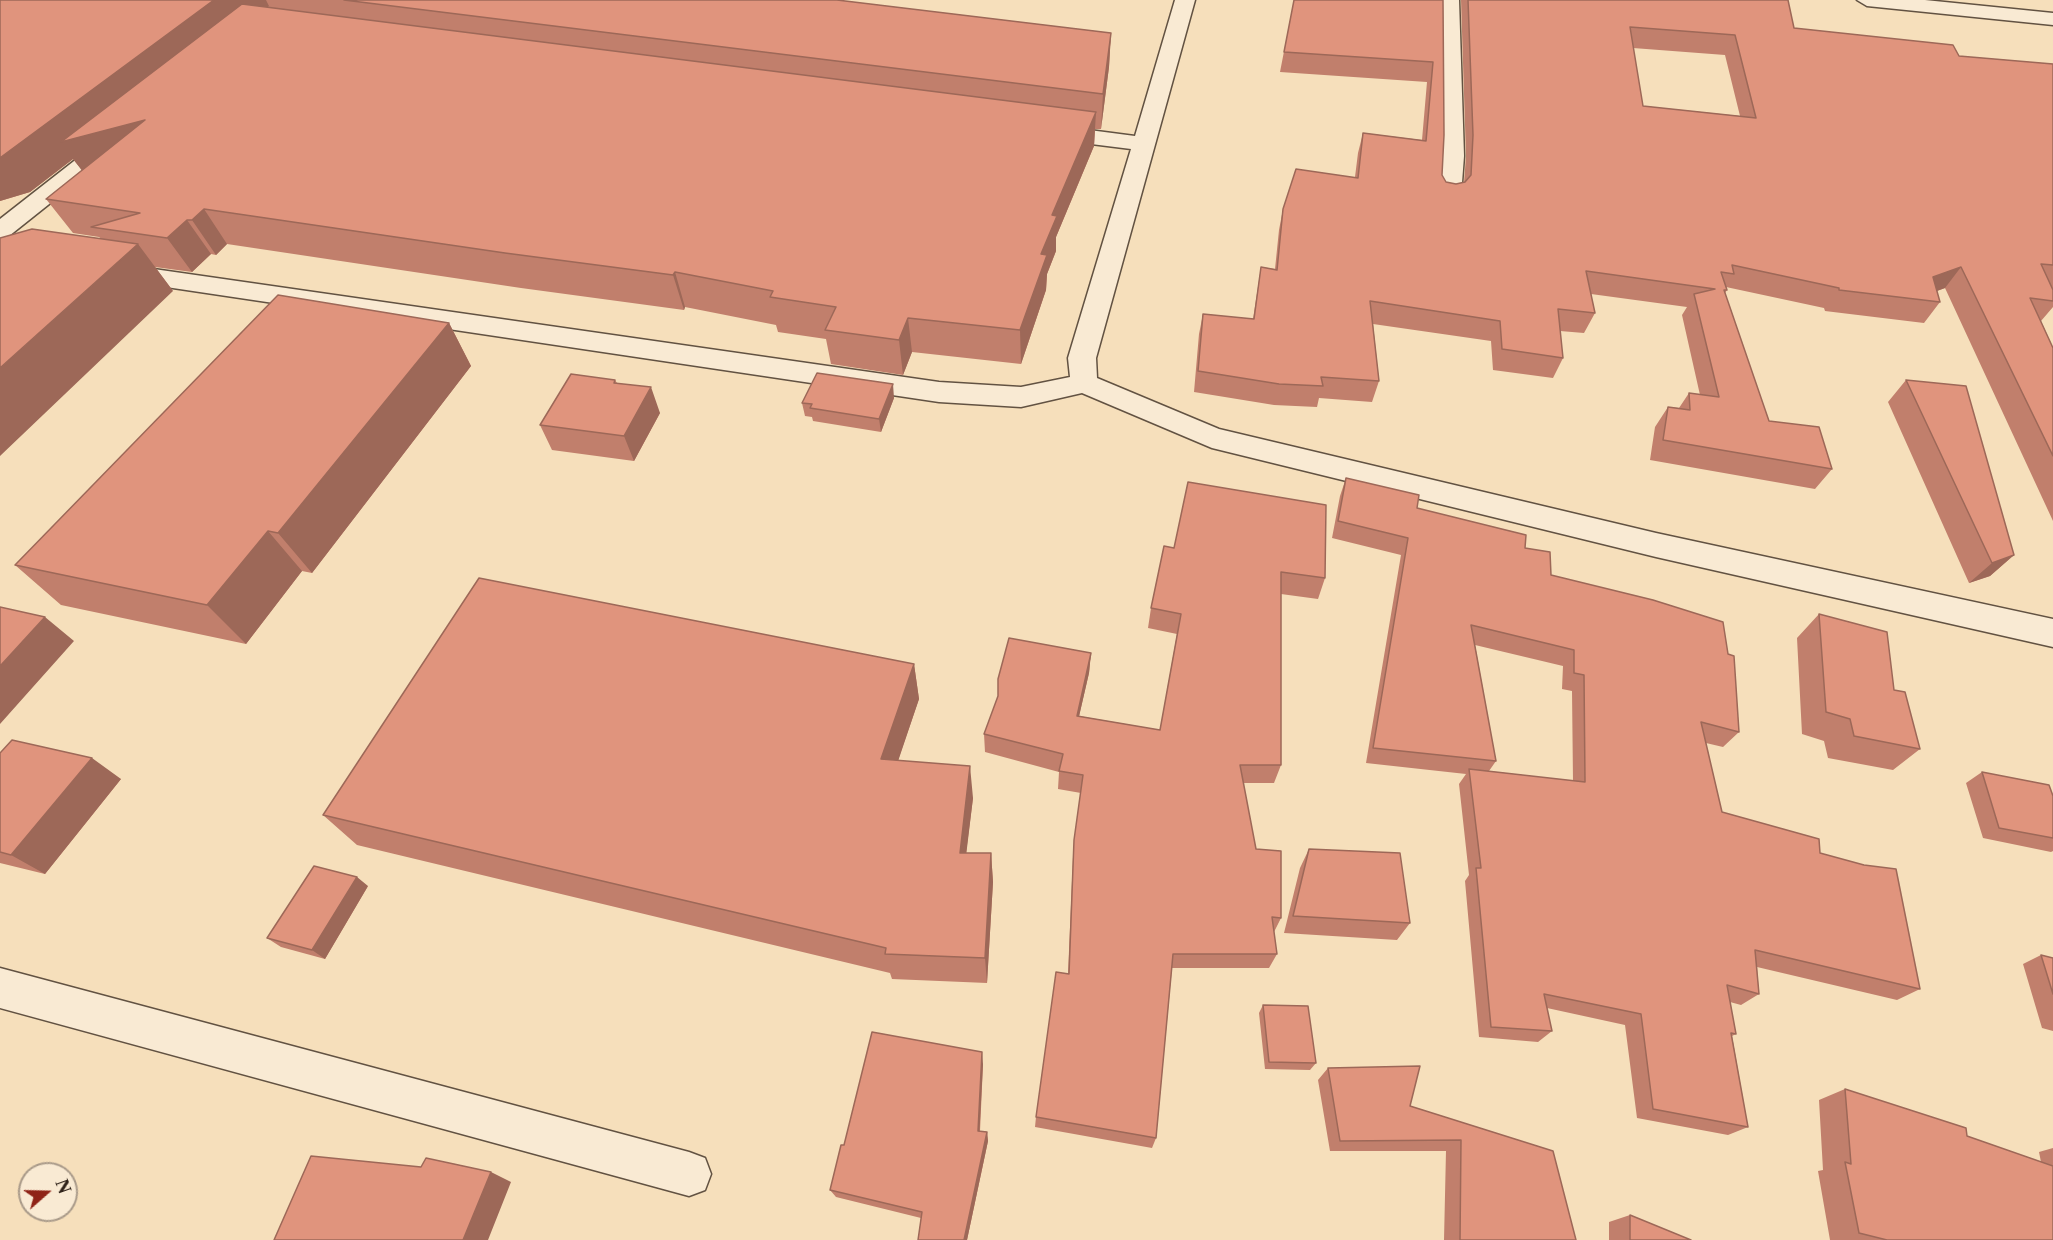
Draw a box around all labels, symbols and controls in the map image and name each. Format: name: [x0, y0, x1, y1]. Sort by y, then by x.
north arrow: [18, 1162, 78, 1222]
text: N: [51, 1177, 75, 1196]

